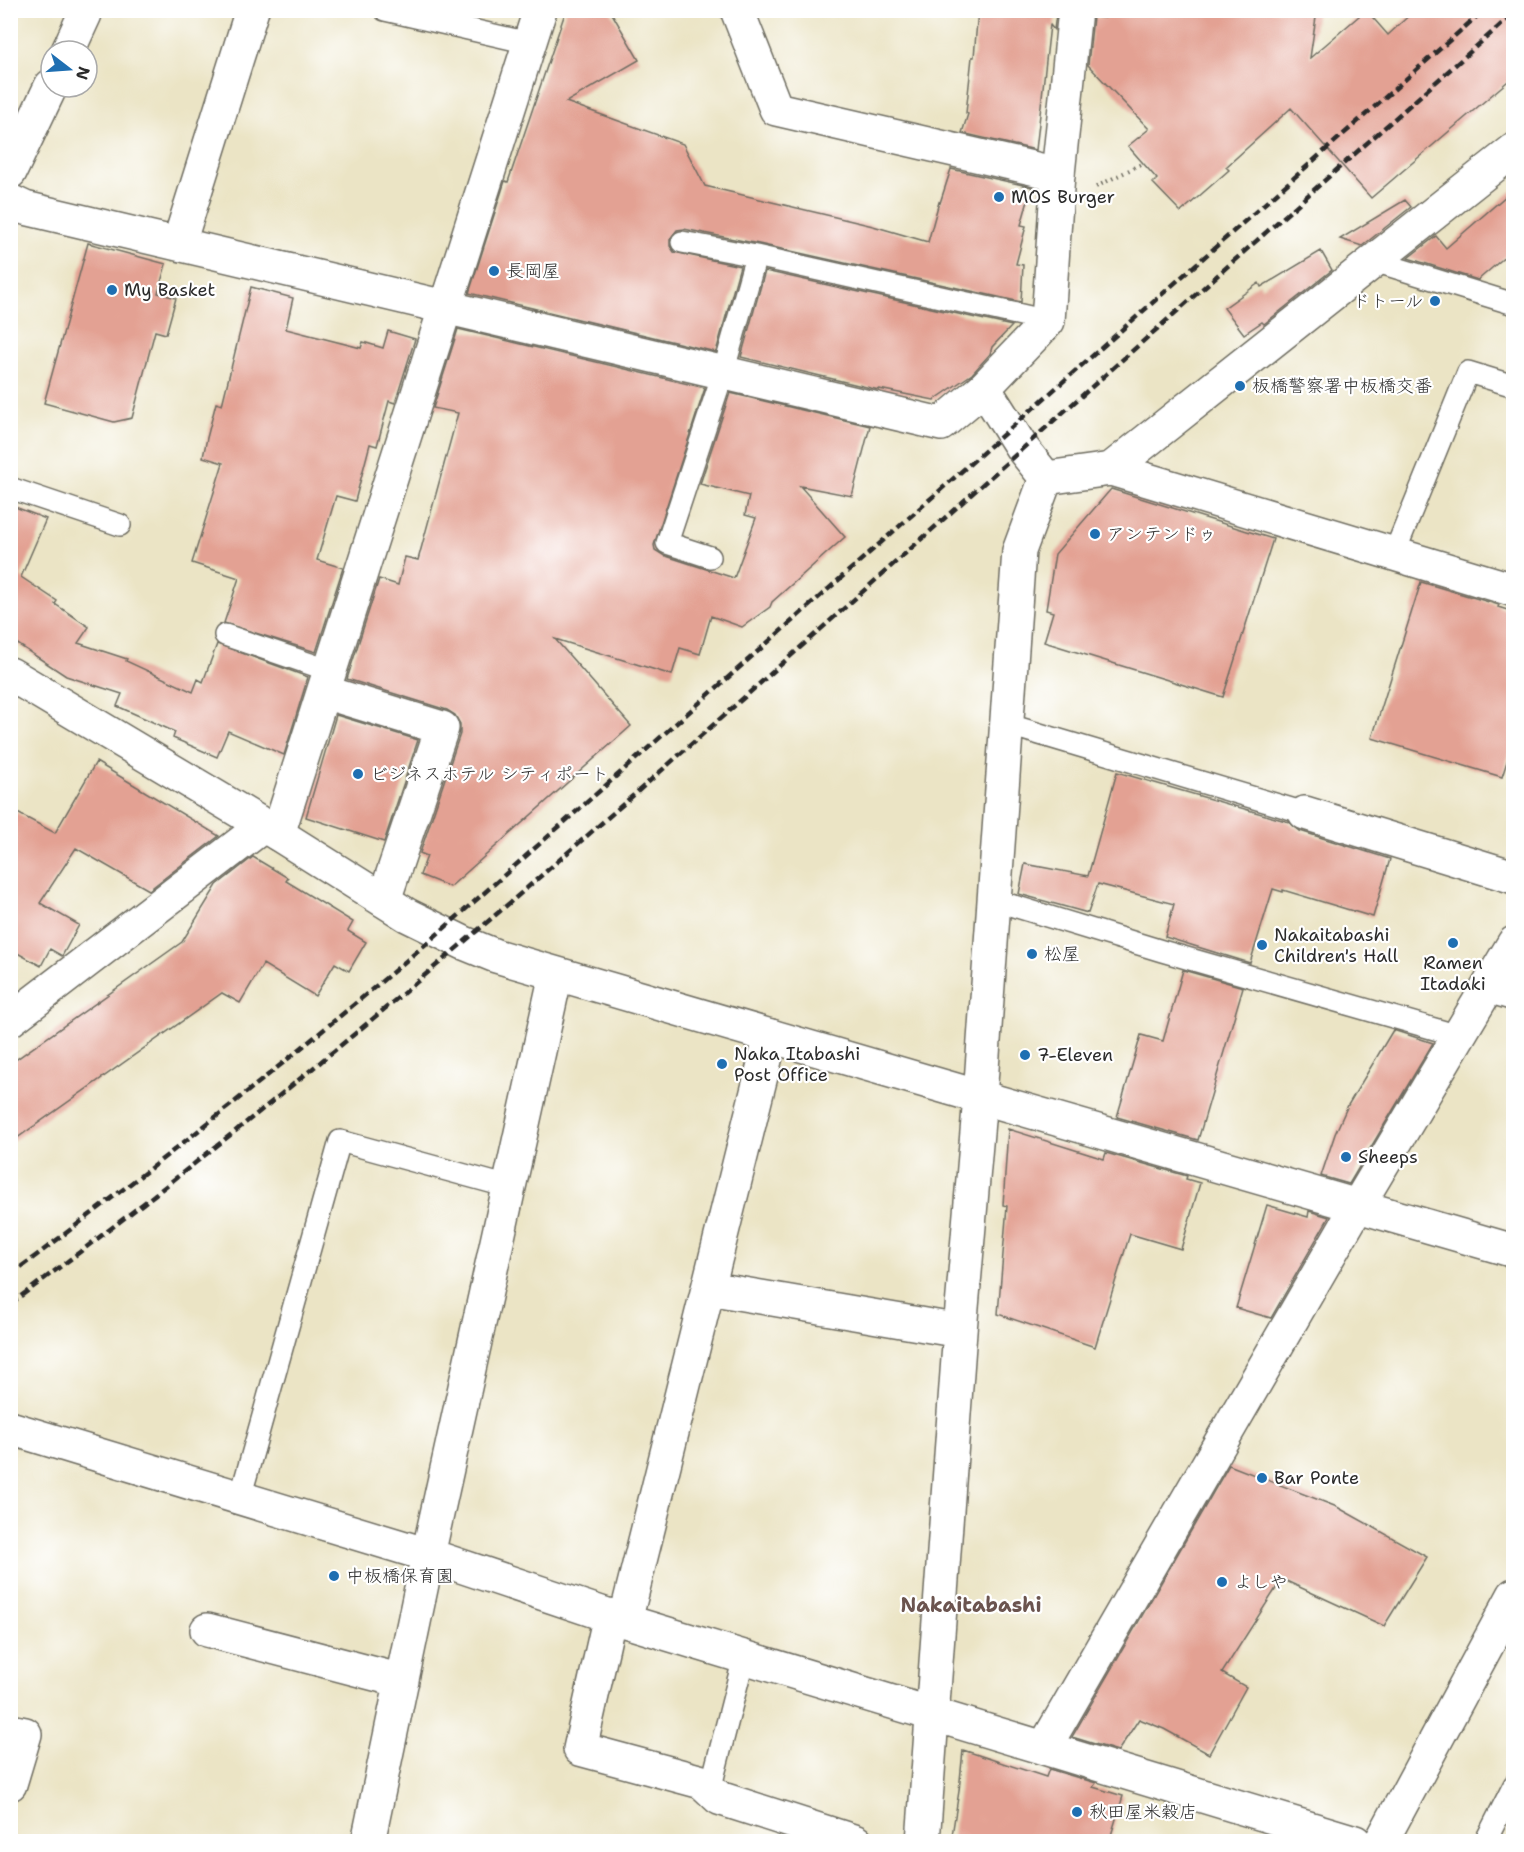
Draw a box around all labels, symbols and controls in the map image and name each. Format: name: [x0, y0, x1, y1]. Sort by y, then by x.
north arrow: [39, 39, 99, 99]
text: N: [71, 64, 95, 82]
place label: MOS Burger: [1011, 185, 1115, 209]
marker: MOS Burger: [992, 190, 1006, 204]
place label: 長岡屋: [506, 259, 560, 283]
marker: 長岡屋: [487, 264, 501, 278]
place label: My Basket: [124, 278, 216, 302]
marker: My Basket: [105, 283, 119, 297]
place label: ドトール: [1352, 289, 1423, 313]
marker: ドトール: [1428, 294, 1442, 308]
place label: 板橋警察署中板橋交番: [1252, 374, 1432, 398]
marker: 板橋警察署中板橋交番: [1233, 379, 1247, 393]
place label: アンテンドゥ: [1107, 522, 1216, 546]
marker: アンテンドゥ: [1088, 527, 1102, 541]
place label: ビジネスホテル シティポート: [370, 762, 609, 786]
marker: ビジネスホテル シティポート: [351, 767, 365, 781]
place label: Nakaitabashi Children's Hall: [1274, 923, 1399, 968]
marker: Ramen Itadaki: [1446, 936, 1460, 950]
marker: Nakaitabashi Children's Hall: [1255, 938, 1269, 952]
place label: 松屋: [1044, 942, 1080, 966]
marker: 松屋: [1025, 947, 1039, 961]
place label: Ramen Itadaki: [1420, 951, 1486, 996]
place label: Naka Itabashi Post Office: [734, 1042, 860, 1087]
place label: 7-Eleven: [1037, 1043, 1113, 1067]
marker: 7-Eleven: [1018, 1048, 1032, 1062]
marker: Naka Itabashi Post Office: [715, 1057, 729, 1071]
place label: Sheeps: [1358, 1145, 1418, 1169]
marker: Sheeps: [1339, 1150, 1353, 1164]
place label: Bar Ponte: [1274, 1466, 1359, 1490]
marker: Bar Ponte: [1255, 1471, 1269, 1485]
place label: 中板橋保育園: [346, 1564, 454, 1588]
marker: 中板橋保育園: [327, 1569, 341, 1583]
place label: よしや: [1234, 1570, 1288, 1594]
marker: よしや: [1215, 1575, 1229, 1589]
district label: Nakaitabashi: [900, 1592, 1042, 1618]
place label: 秋田屋米穀店: [1089, 1800, 1197, 1824]
marker: 秋田屋米穀店: [1070, 1805, 1084, 1819]

